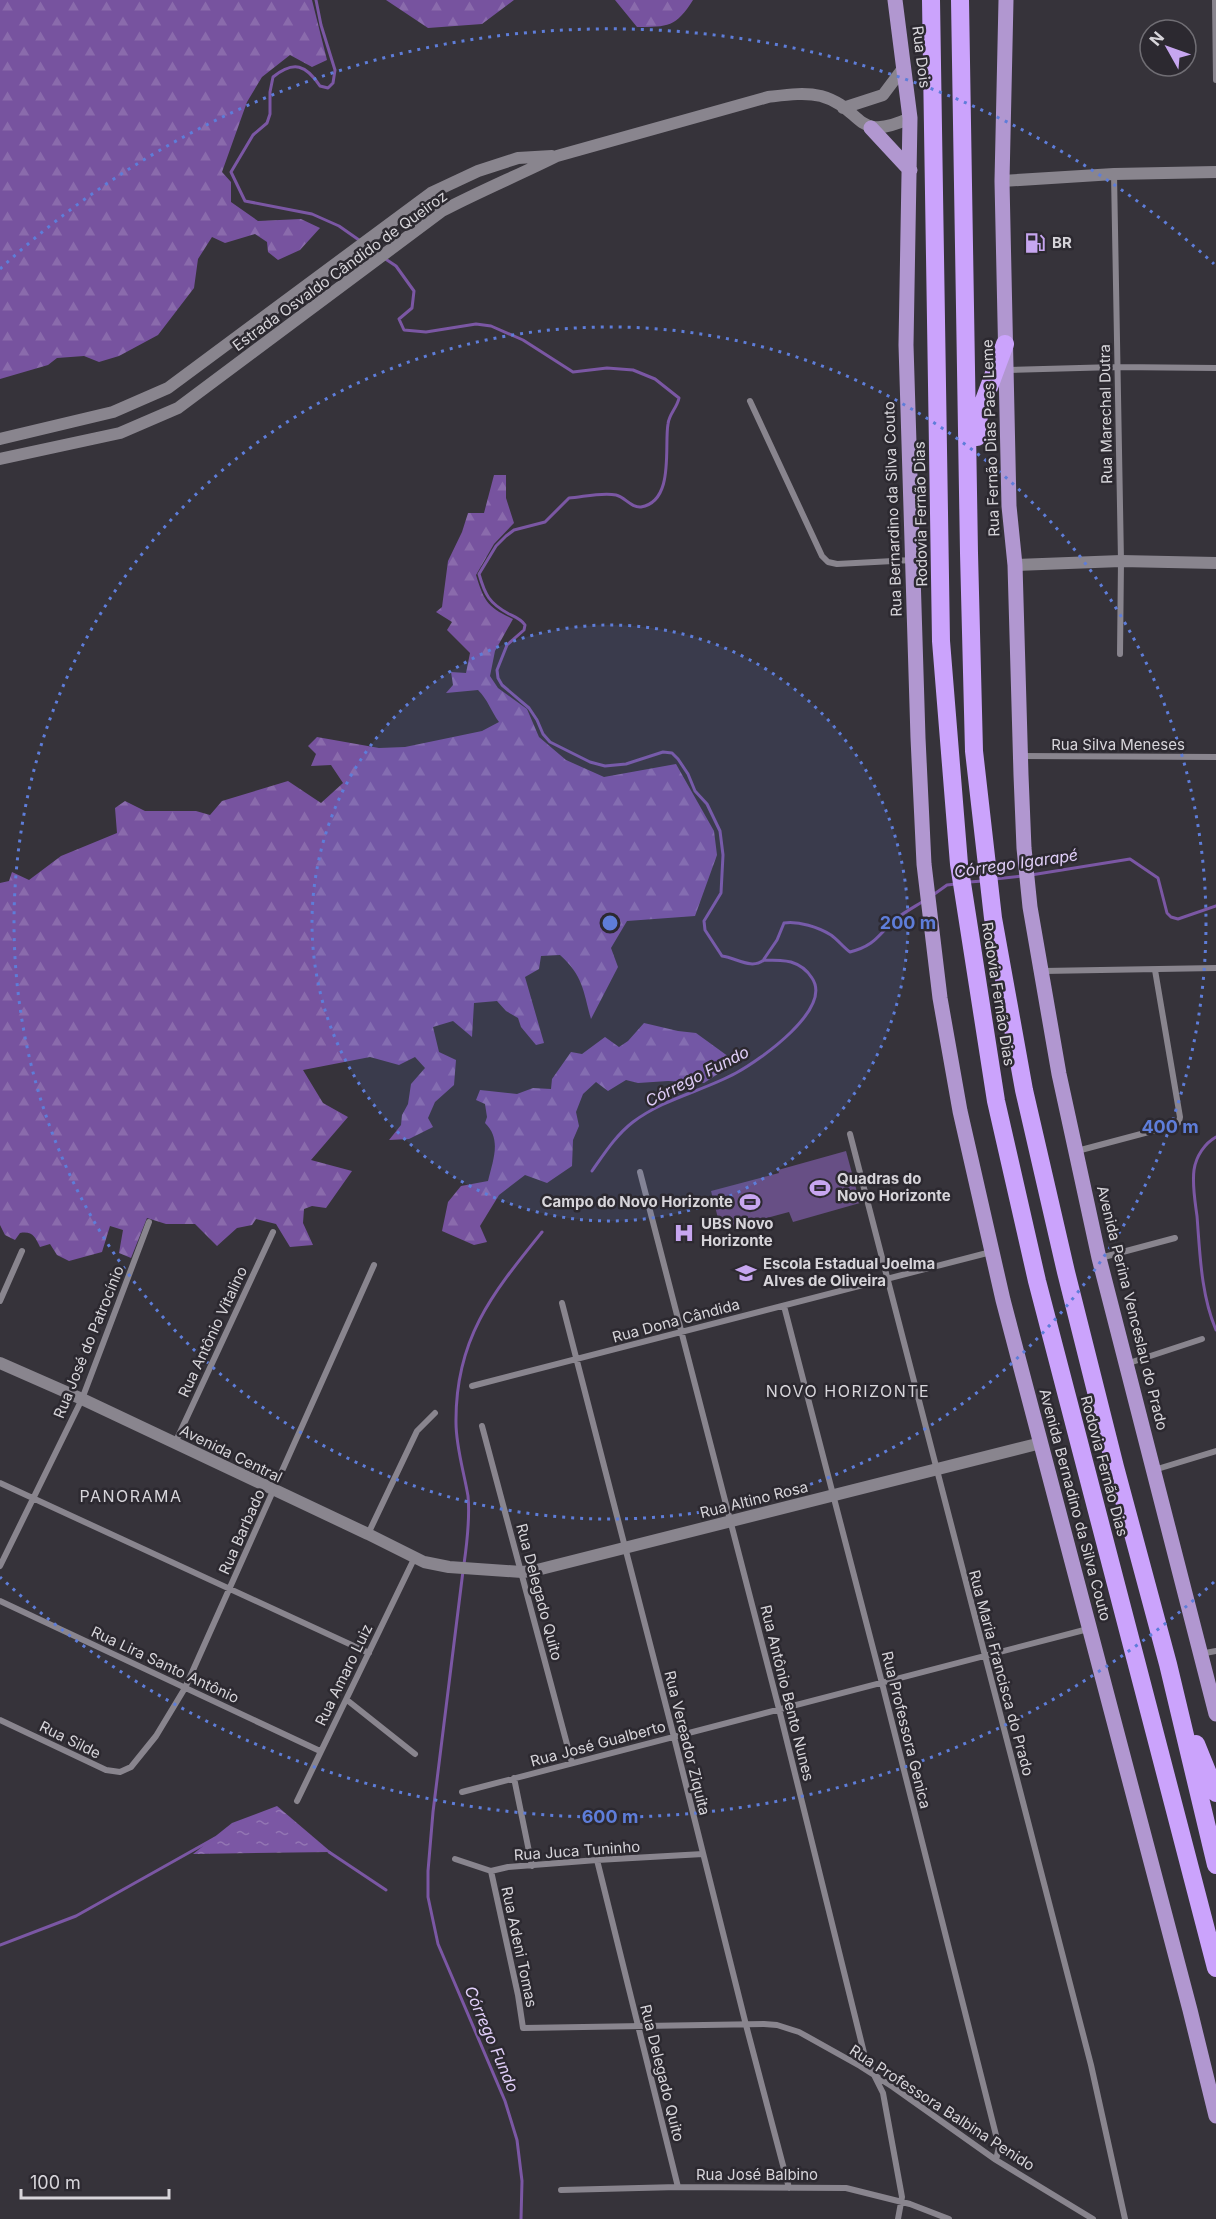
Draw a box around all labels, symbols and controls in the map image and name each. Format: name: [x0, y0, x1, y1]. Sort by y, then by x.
north arrow: [1138, 18, 1198, 78]
street label: Rua Dois: [908, 25, 935, 89]
text: N: [1145, 27, 1168, 49]
street label: Estrada Osvaldo Cândido de Queiroz: [229, 186, 451, 355]
fuel station icon: BR: [1023, 231, 1047, 255]
place label: BR: [1052, 233, 1072, 252]
street label: Rua Fernão Dias Paes Leme: [978, 339, 1003, 537]
street label: Rua Marechal Dutra: [1095, 344, 1116, 484]
street label: Rua Bernardino da Silva Couto: [879, 401, 906, 617]
street label: Rodovia Fernão Dias: [910, 441, 931, 587]
street label: Rua Silva Meneses: [1051, 735, 1185, 754]
water label: Córrego Igarapé: [953, 844, 1079, 882]
text: 200 m: [880, 912, 936, 933]
centre of rings: [600, 913, 620, 933]
street label: Rodovia Fernão Dias: [978, 921, 1019, 1067]
water label: Córrego Fundo: [642, 1041, 752, 1111]
text: 400 m: [1141, 1116, 1199, 1137]
place label: Quadras do Novo Horizonte: [837, 1169, 951, 1205]
sports icon: Quadras do Novo Horizonte: [808, 1176, 832, 1200]
street label: Avenida Perina Venceslau do Prado: [1093, 1184, 1172, 1432]
sports icon: Campo do Novo Horizonte: [738, 1190, 762, 1214]
place label: Campo do Novo Horizonte: [541, 1192, 733, 1211]
place label: UBS Novo Horizonte: [701, 1214, 774, 1250]
hospital icon: UBS Novo Horizonte: [672, 1221, 696, 1245]
place label: Escola Estadual Joelma Alves de Oliveira: [763, 1254, 935, 1290]
school or university icon: Escola Estadual Joelma Alves de Oliveira: [734, 1261, 758, 1285]
street label: Rua José do Patrocínio: [49, 1263, 128, 1421]
street label: Rua Antônio Vitalino: [174, 1263, 251, 1400]
street label: Rua Dona Cândida: [610, 1294, 742, 1347]
district label: NOVO HORIZONTE: [766, 1381, 930, 1401]
street label: Avenida Bernadino da Silva Couto: [1035, 1387, 1116, 1623]
street label: Rodovia Fernão Dias: [1077, 1393, 1132, 1539]
street label: Avenida Central: [177, 1421, 286, 1487]
street label: Rua Altino Rosa: [698, 1477, 810, 1522]
district label: PANORAMA: [79, 1486, 183, 1506]
street label: Rua Barbado: [214, 1486, 269, 1577]
street label: Rua Delegado Quito: [512, 1521, 567, 1662]
street label: Rua Maria Francisca do Prado: [965, 1568, 1038, 1778]
street label: Rua Antônio Bento Nunes: [756, 1603, 819, 1783]
street label: Rua Amaro Luiz: [311, 1621, 376, 1729]
street label: Rua Lira Santo Antônio: [88, 1622, 242, 1707]
street label: Rua Professora Genica: [878, 1649, 935, 1811]
street label: Rua Vereador Ziquita: [660, 1669, 715, 1817]
street label: Rua José Gualberto: [528, 1716, 668, 1771]
street label: Rua Silde: [36, 1717, 104, 1763]
text: 600 m: [582, 1806, 638, 1827]
street label: Rua Juca Tuninho: [513, 1837, 641, 1864]
street label: Rua Adeni Tomas: [497, 1885, 542, 2009]
water label: Córrego Fundo: [461, 1983, 523, 2095]
street label: Rua Delegado Quito: [636, 2002, 689, 2144]
street label: Rua Professora Balbina Penido: [846, 2040, 1039, 2175]
scale bar: [21, 2162, 170, 2200]
street label: Rua José Balbino: [696, 2165, 818, 2184]
text: 100 m: [30, 2172, 81, 2193]

